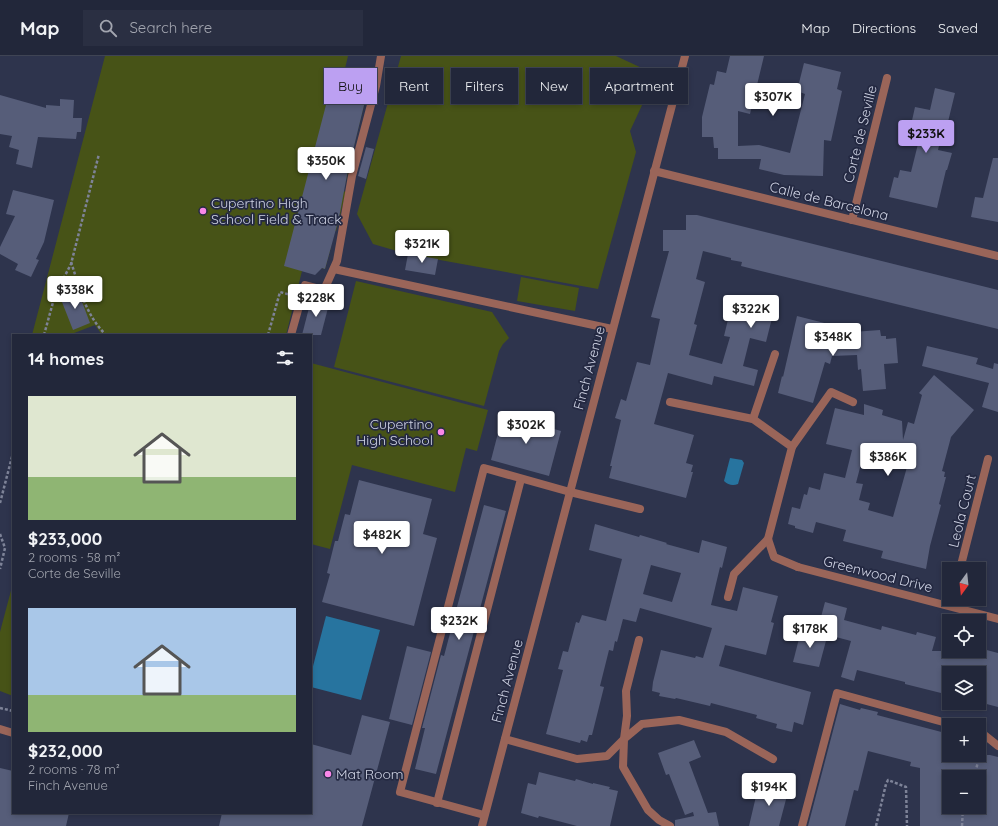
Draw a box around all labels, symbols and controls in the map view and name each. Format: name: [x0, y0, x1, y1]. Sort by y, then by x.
search box: [83, 10, 363, 46]
text: Map: [20, 16, 59, 40]
icon: search: [97, 17, 119, 39]
text: Search here: [129, 18, 212, 37]
text: Map: [801, 19, 830, 37]
text: Directions: [852, 19, 916, 37]
text: Saved: [938, 19, 978, 37]
chip: Buy: [324, 68, 377, 104]
chip: Rent: [385, 68, 443, 104]
chip: Filters: [451, 68, 518, 104]
chip: New: [526, 68, 582, 104]
chip: Apartment: [590, 68, 688, 104]
pin: $307K: [745, 83, 801, 117]
street label: Corte de Seville: [839, 83, 881, 185]
text: $307K: [754, 88, 792, 104]
pin: $233K: [898, 120, 954, 154]
text: $233K: [907, 125, 945, 141]
pin: $350K: [298, 147, 354, 181]
text: $350K: [307, 152, 345, 168]
street label: Calle de Barcelona: [768, 178, 890, 224]
place label: Cupertino High School Field & Track: [211, 194, 342, 228]
marker: Cupertino High School Field & Track: [198, 206, 208, 216]
pin: $321K: [394, 230, 450, 264]
text: $321K: [404, 235, 440, 251]
pin: $338K: [47, 276, 103, 310]
text: $338K: [56, 281, 94, 297]
pin: $228K: [288, 284, 344, 318]
text: $228K: [297, 289, 335, 305]
pin: $322K: [723, 295, 779, 329]
text: $322K: [732, 300, 770, 316]
pin: $348K: [805, 323, 861, 357]
street label: Finch Avenue: [569, 324, 609, 412]
text: $348K: [814, 328, 852, 344]
icon: filters: [274, 347, 296, 369]
text: 14 homes: [28, 348, 104, 369]
pin: $302K: [498, 411, 554, 445]
place label: Cupertino High School: [356, 415, 433, 449]
text: $302K: [507, 416, 545, 432]
icon: home: [126, 422, 198, 494]
marker: Cupertino High School: [436, 427, 446, 437]
pin: $386K: [860, 443, 916, 477]
text: $386K: [869, 448, 907, 464]
street label: Leola Court: [944, 472, 980, 550]
pin: $482K: [354, 521, 410, 555]
text: $482K: [363, 526, 401, 542]
text: $233,000: [28, 528, 102, 549]
text: 2 rooms · 58 m²: [28, 549, 120, 565]
street label: Greenwood Drive: [821, 552, 935, 596]
north arrow: [942, 562, 986, 606]
map controls: [942, 562, 986, 814]
text: Corte de Seville: [28, 565, 121, 581]
pin: $232K: [431, 607, 487, 641]
text: $232K: [440, 612, 478, 628]
button: locate: [942, 614, 986, 658]
pin: $178K: [782, 615, 838, 649]
text: $178K: [792, 620, 828, 636]
icon: home: [126, 634, 198, 706]
street label: Finch Avenue: [487, 637, 527, 725]
button: layers: [942, 666, 986, 710]
button: +: [942, 718, 986, 762]
text: $232,000: [28, 740, 103, 761]
text: 2 rooms · 78 m²: [28, 761, 120, 777]
place label: Mat Room: [336, 765, 404, 783]
marker: Mat Room: [323, 769, 333, 779]
button: −: [942, 770, 986, 814]
pin: $194K: [741, 773, 797, 807]
text: Finch Avenue: [28, 777, 108, 793]
text: $194K: [751, 778, 787, 794]

